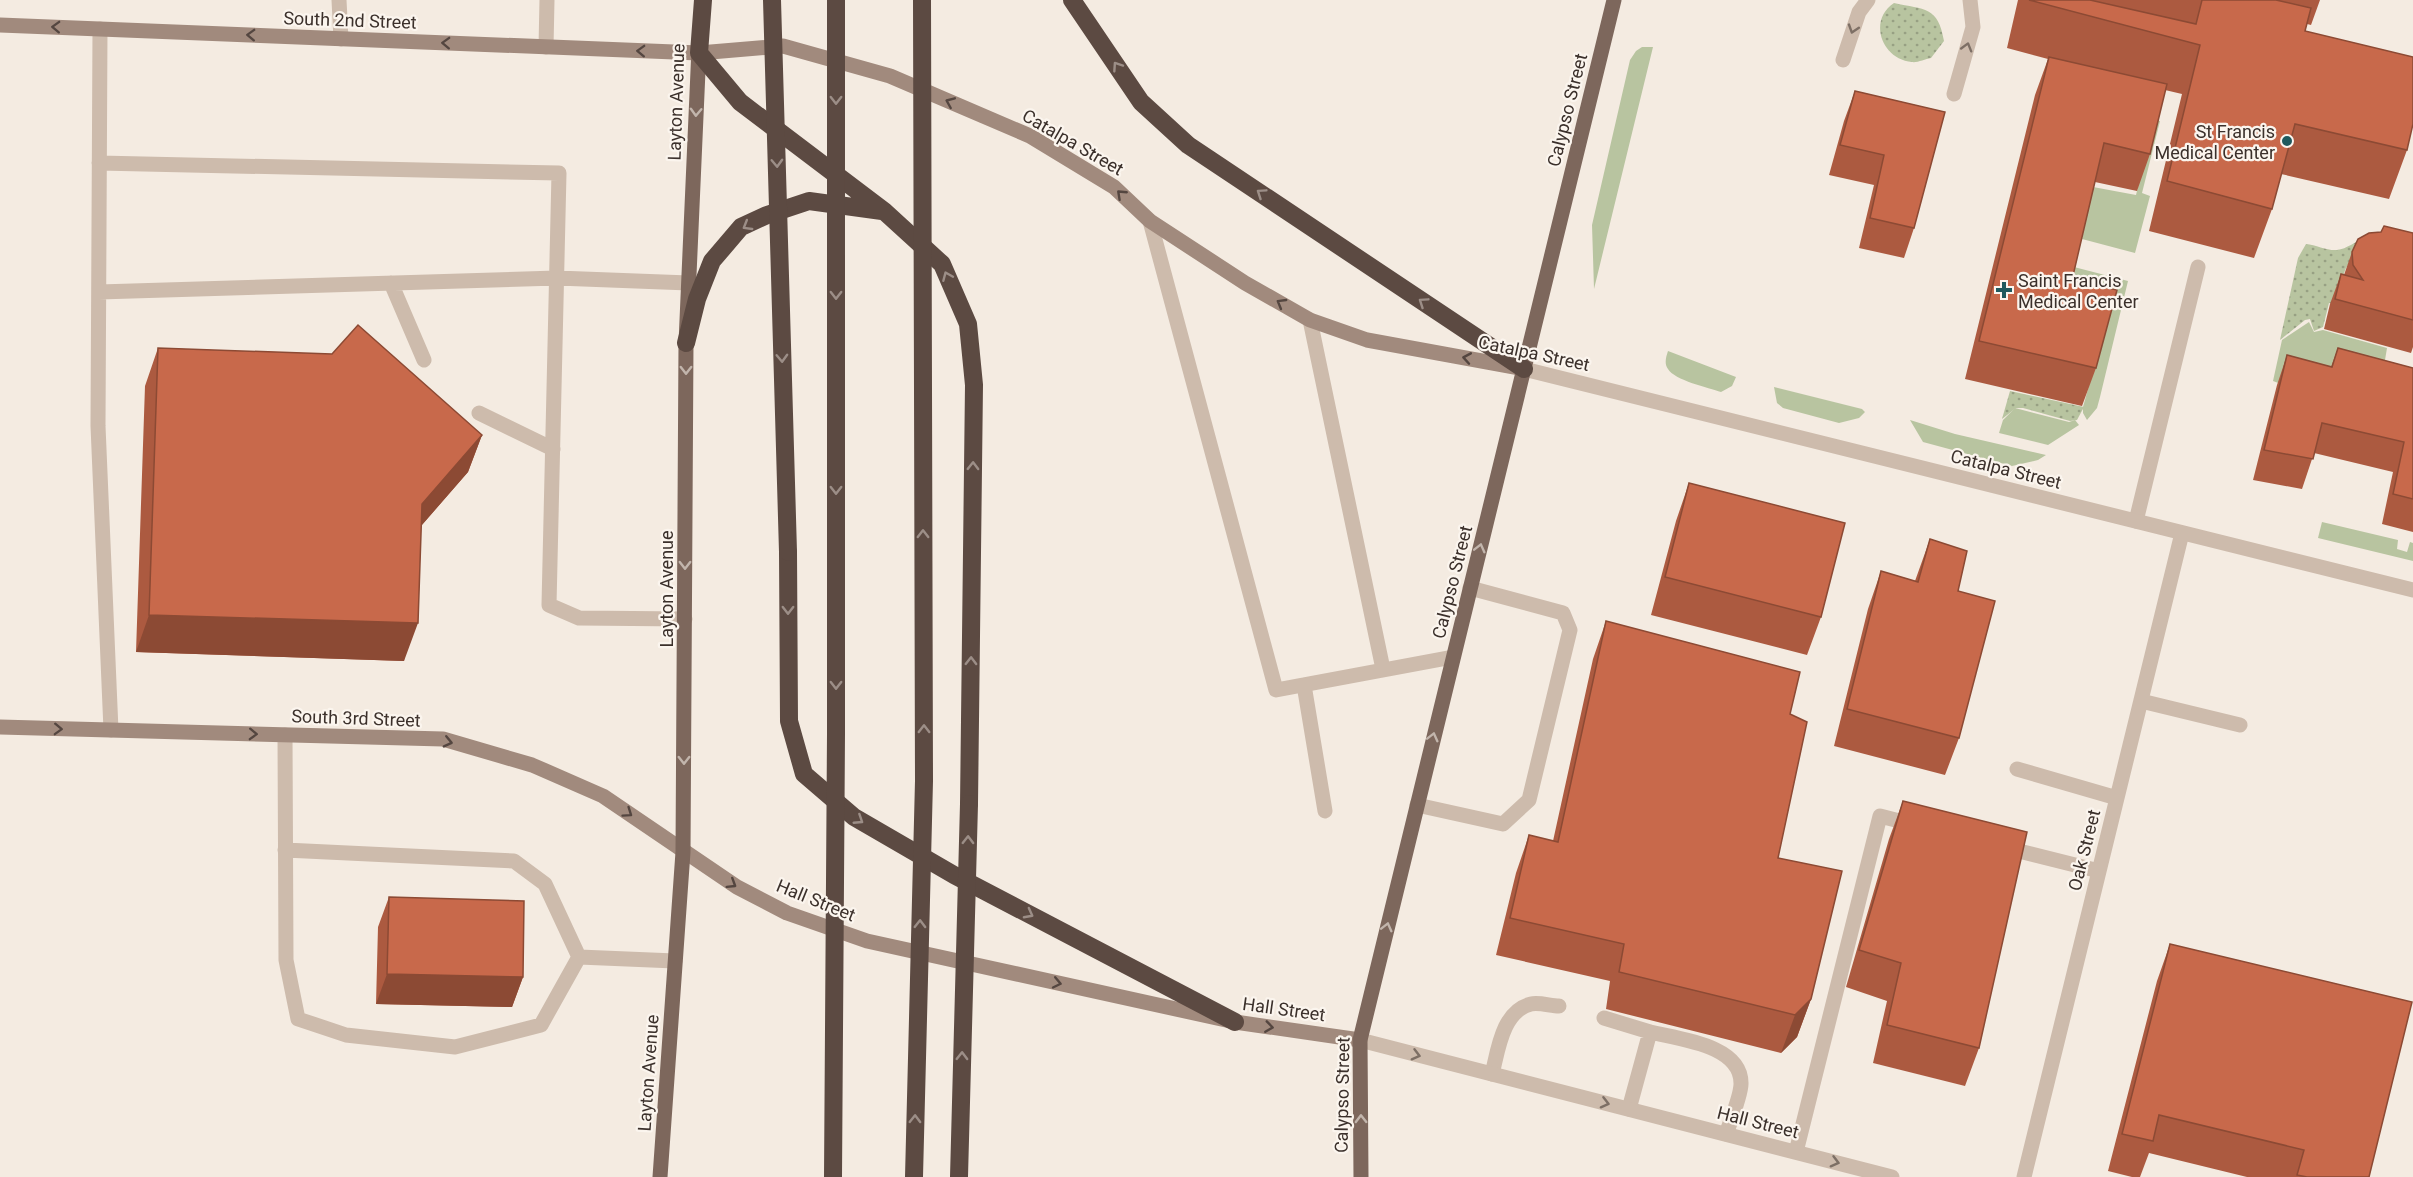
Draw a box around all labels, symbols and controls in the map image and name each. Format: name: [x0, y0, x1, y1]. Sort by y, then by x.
street label: South 2nd Street: [283, 7, 417, 33]
one-way arrow: [51, 21, 60, 34]
one-way arrow: [1848, 23, 1861, 34]
one-way arrow: [246, 29, 255, 41]
one-way arrow: [441, 37, 450, 50]
street label: Layton Avenue: [663, 43, 689, 161]
one-way arrow: [1960, 43, 1972, 53]
one-way arrow: [636, 44, 645, 57]
street label: Calypso Street: [1543, 51, 1591, 169]
one-way arrow: [1112, 62, 1124, 72]
one-way arrow: [830, 96, 842, 105]
one-way arrow: [945, 97, 956, 109]
street label: Catalpa Street: [1019, 105, 1127, 180]
one-way arrow: [690, 107, 703, 116]
place label: St Francis Medical Center: [2154, 121, 2275, 163]
marker: St Francis Medical Center: [2280, 134, 2294, 148]
one-way arrow: [771, 159, 783, 168]
one-way arrow: [1257, 189, 1268, 200]
one-way arrow: [1117, 190, 1128, 201]
one-way arrow: [742, 218, 753, 229]
place label: Saint Francis Medical Center: [2018, 270, 2139, 312]
one-way arrow: [942, 271, 954, 282]
marker: Saint Francis Medical Center: [1995, 281, 2013, 299]
one-way arrow: [830, 291, 842, 300]
one-way arrow: [1419, 298, 1430, 309]
one-way arrow: [1277, 299, 1287, 311]
street label: Catalpa Street: [1476, 331, 1592, 375]
one-way arrow: [1462, 353, 1472, 365]
one-way arrow: [776, 354, 789, 363]
one-way arrow: [680, 365, 692, 374]
street label: Catalpa Street: [1948, 445, 2064, 493]
one-way arrow: [967, 462, 979, 471]
one-way arrow: [830, 486, 842, 495]
street label: Calypso Street: [1428, 523, 1476, 641]
one-way arrow: [917, 529, 929, 538]
street label: Layton Avenue: [656, 530, 677, 648]
one-way arrow: [1473, 543, 1486, 553]
one-way arrow: [679, 560, 691, 569]
one-way arrow: [782, 606, 794, 615]
one-way arrow: [965, 657, 977, 666]
one-way arrow: [830, 681, 842, 690]
street label: South 3rd Street: [291, 705, 421, 731]
one-way arrow: [54, 722, 63, 735]
one-way arrow: [918, 724, 930, 733]
one-way arrow: [249, 728, 258, 741]
one-way arrow: [1426, 733, 1439, 743]
one-way arrow: [443, 734, 453, 747]
one-way arrow: [678, 755, 690, 764]
one-way arrow: [621, 806, 632, 817]
street label: Oak Street: [2064, 807, 2104, 893]
one-way arrow: [852, 812, 863, 823]
one-way arrow: [962, 835, 974, 844]
street label: Hall Street: [773, 875, 859, 925]
one-way arrow: [726, 876, 736, 888]
one-way arrow: [1022, 907, 1033, 918]
one-way arrow: [914, 919, 926, 928]
one-way arrow: [1380, 922, 1393, 932]
one-way arrow: [1052, 976, 1062, 989]
street label: Hall Street: [1241, 993, 1327, 1025]
street label: Layton Avenue: [633, 1014, 663, 1132]
one-way arrow: [1264, 1020, 1274, 1032]
street label: Calypso Street: [1330, 1037, 1354, 1153]
one-way arrow: [1411, 1047, 1421, 1060]
one-way arrow: [956, 1051, 969, 1060]
one-way arrow: [1600, 1096, 1610, 1109]
street label: Hall Street: [1715, 1102, 1801, 1142]
one-way arrow: [909, 1114, 922, 1123]
one-way arrow: [1354, 1114, 1367, 1123]
one-way arrow: [1829, 1155, 1840, 1167]

